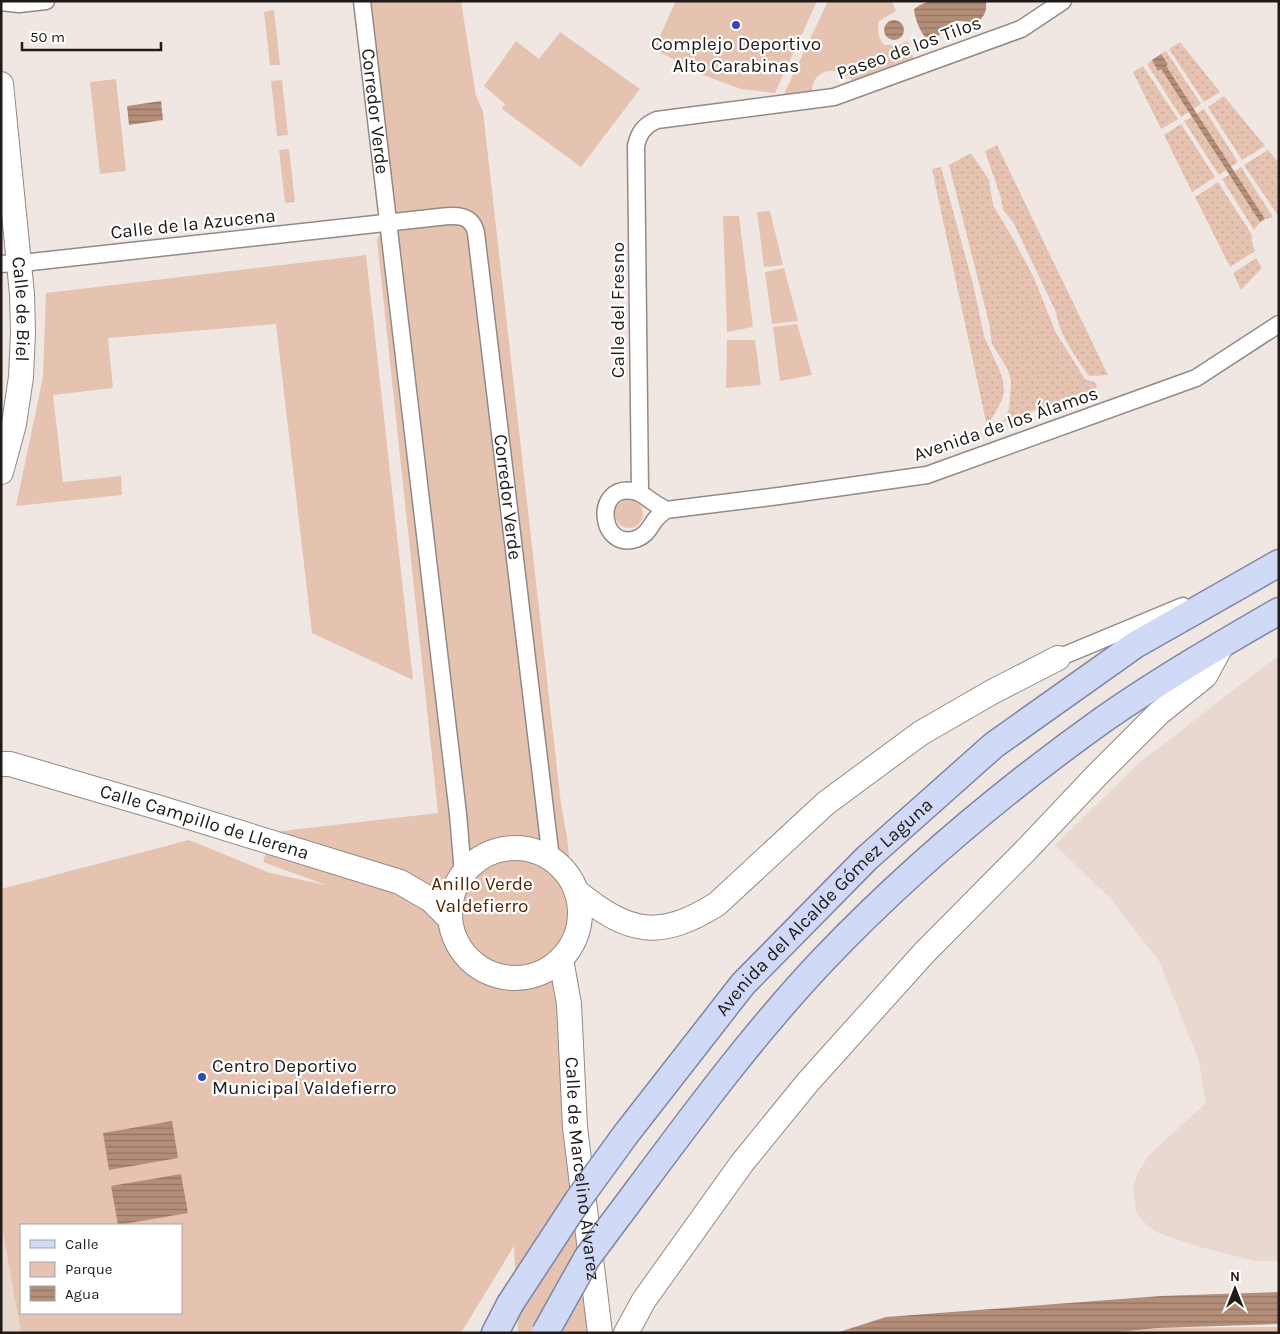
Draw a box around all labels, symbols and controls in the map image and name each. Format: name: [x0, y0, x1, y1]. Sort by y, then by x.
street label: Paseo de los Tilos: [834, 12, 984, 84]
marker: Complejo Deportivo Alto Carabinas: [730, 19, 742, 31]
scale bar: [22, 20, 161, 52]
text: 50 m: [30, 28, 65, 46]
place label: Complejo Deportivo Alto Carabinas: [651, 33, 821, 77]
street label: Corredor Verde: [357, 47, 393, 175]
street label: Calle de la Azucena: [109, 204, 277, 244]
street label: Calle del Fresno: [607, 242, 629, 378]
street label: Calle de Biel: [7, 255, 34, 362]
street label: Avenida de los Álamos: [911, 381, 1101, 466]
street label: Corredor Verde: [489, 433, 526, 561]
street label: Calle Campillo de Llerena: [97, 780, 312, 864]
street label: Avenida del Alcalde Gómez Laguna: [711, 794, 937, 1020]
park label: Anillo Verde Valdefierro: [431, 873, 533, 917]
place label: Centro Deportivo Municipal Valdefierro: [212, 1055, 397, 1099]
street label: Calle de Marcelino Álvarez: [561, 1056, 605, 1282]
marker: Centro Deportivo Municipal Valdefierro: [196, 1071, 208, 1083]
legend: [20, 1224, 182, 1314]
text: Calle: [65, 1235, 99, 1253]
text: Parque: [65, 1260, 113, 1278]
north arrow: [1210, 1264, 1260, 1314]
text: N: [1230, 1268, 1240, 1285]
text: Agua: [65, 1285, 99, 1303]

